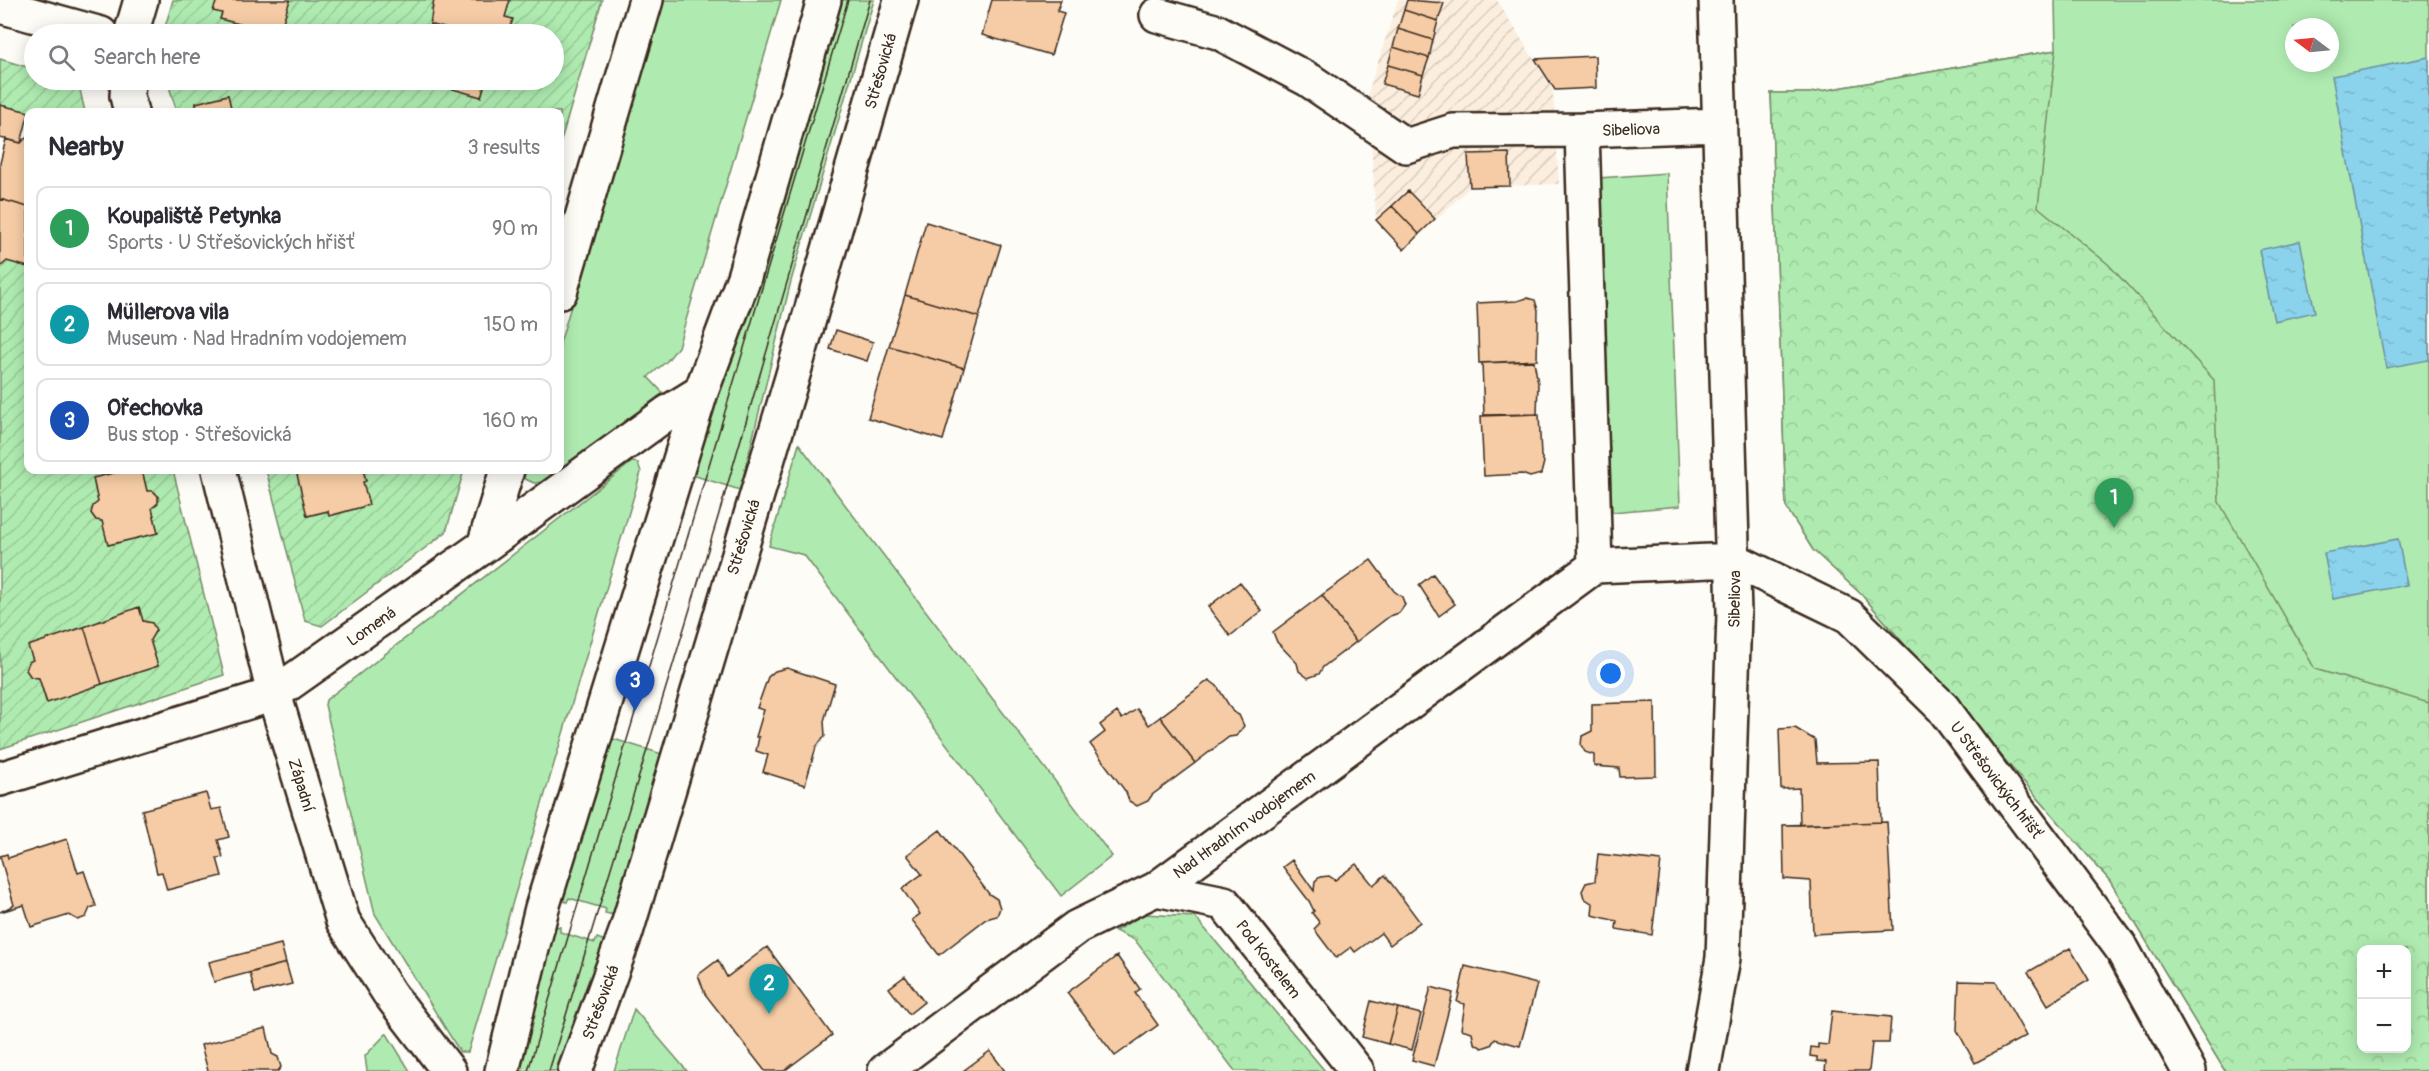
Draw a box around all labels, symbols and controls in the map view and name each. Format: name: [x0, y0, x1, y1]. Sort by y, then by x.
north arrow: [2285, 18, 2339, 72]
search box: [24, 24, 564, 90]
street label: Střešovická: [861, 31, 901, 111]
icon: search: [45, 41, 78, 74]
text: Search here: [93, 43, 200, 71]
street label: Sibeliova: [1602, 119, 1660, 141]
text: Nearby: [48, 131, 124, 163]
text: 3 results: [468, 135, 540, 160]
text: Koupaliště Petynka: [107, 202, 281, 230]
text: 1: [66, 216, 73, 241]
text: 90 m: [492, 216, 538, 241]
text: Sports · U Střešovických hřišť: [107, 230, 356, 255]
text: Müllerova vila: [107, 298, 229, 326]
text: 2: [64, 312, 75, 337]
text: 150 m: [484, 312, 538, 337]
text: Museum · Nad Hradním vodojemem: [107, 326, 407, 351]
text: Ořechovka: [107, 394, 203, 422]
text: 3: [64, 408, 75, 433]
text: 160 m: [483, 408, 538, 433]
text: Bus stop · Střešovická: [107, 422, 292, 447]
pin: 1: [2094, 478, 2134, 528]
street label: Střešovická: [723, 497, 765, 577]
street label: Sibeliova: [1724, 570, 1746, 628]
street label: Lomená: [343, 603, 400, 651]
your location: [1596, 659, 1625, 688]
pin: 3: [616, 662, 654, 711]
street label: U Střešovických hřišť: [1945, 718, 2047, 843]
street label: Západní: [283, 756, 319, 814]
street label: Nad Hradním vodojemem: [1169, 766, 1320, 883]
street label: Pod Kostelem: [1231, 916, 1305, 1003]
map controls: [2357, 945, 2411, 1053]
button: +: [2357, 945, 2411, 999]
street label: Střešovická: [578, 962, 624, 1042]
pin: 2: [750, 964, 788, 1014]
button: −: [2357, 999, 2411, 1053]

